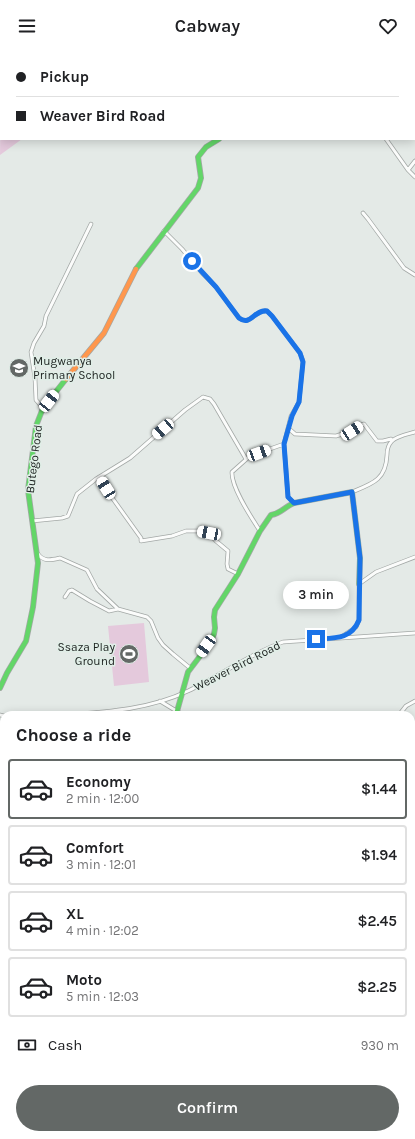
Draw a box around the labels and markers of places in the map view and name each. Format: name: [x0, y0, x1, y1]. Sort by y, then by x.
place label: Mugwanya Primary School: [33, 354, 115, 382]
school or university icon: Mugwanya Primary School: [8, 357, 30, 379]
place label: Ssaza Play Ground: [57, 640, 115, 668]
sports icon: Ssaza Play Ground: [118, 643, 140, 665]

